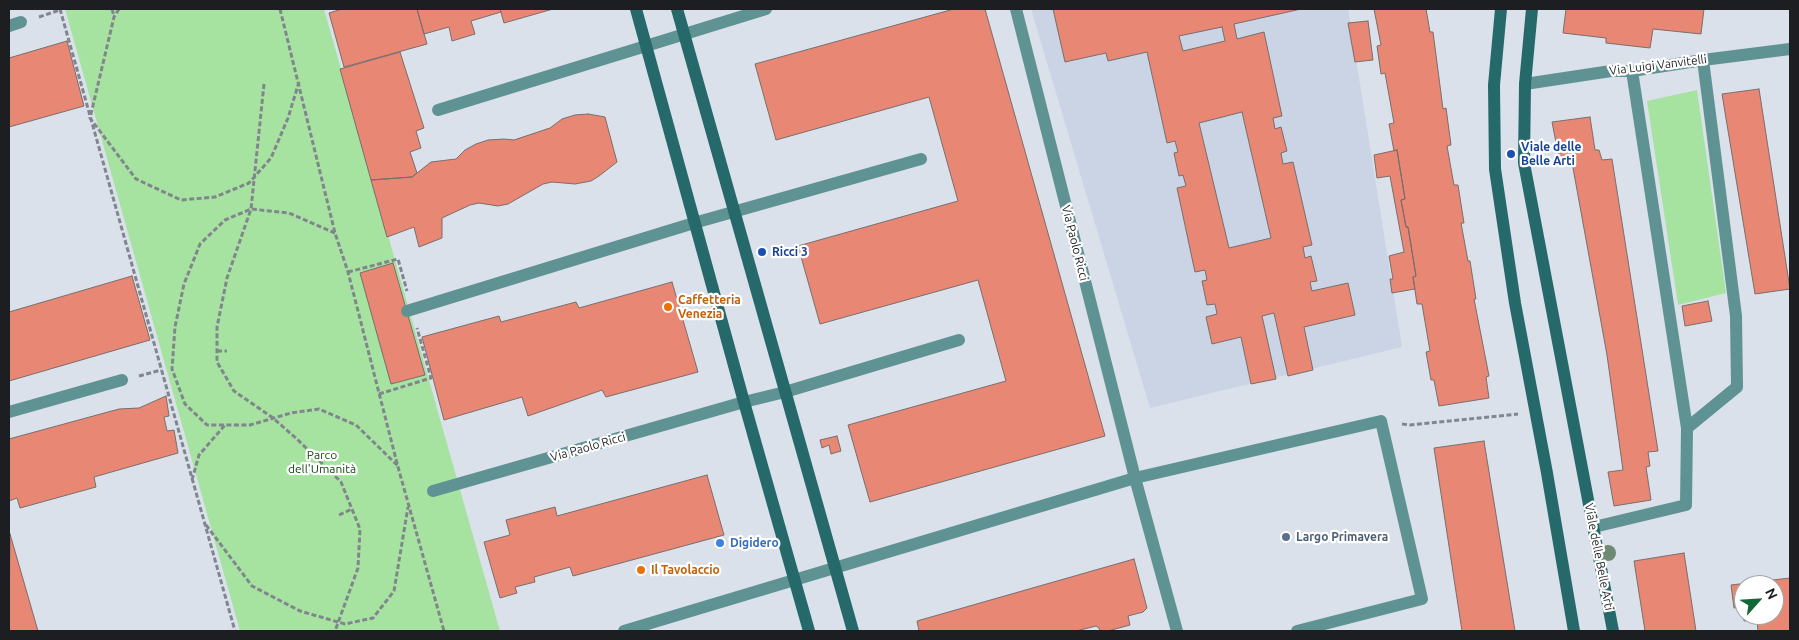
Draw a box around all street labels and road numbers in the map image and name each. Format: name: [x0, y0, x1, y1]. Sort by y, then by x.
street label: Via Luigi Vanvitelli: [1608, 52, 1708, 78]
street label: Via Paolo Ricci: [1059, 204, 1091, 282]
street label: Via Paolo Ricci: [549, 429, 627, 465]
street label: Viale delle Belle Arti: [1582, 502, 1616, 612]

